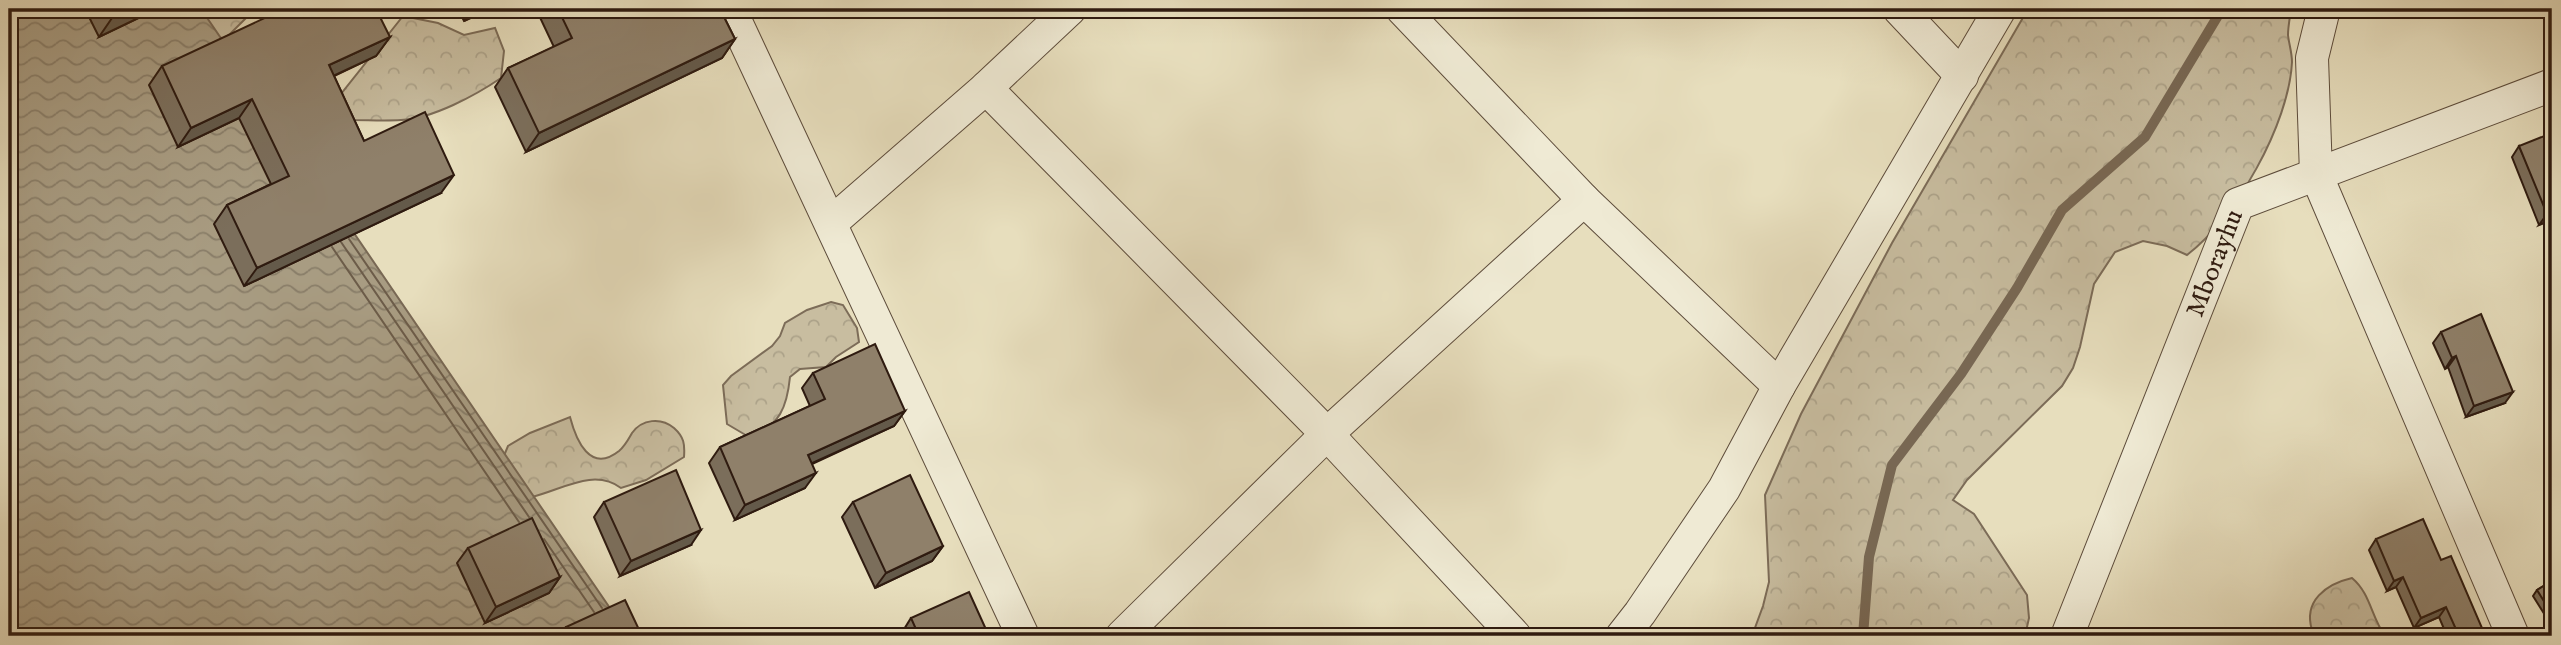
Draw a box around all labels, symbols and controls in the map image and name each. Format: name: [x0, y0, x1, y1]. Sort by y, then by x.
street label: Mborayhu: [2179, 205, 2251, 322]

